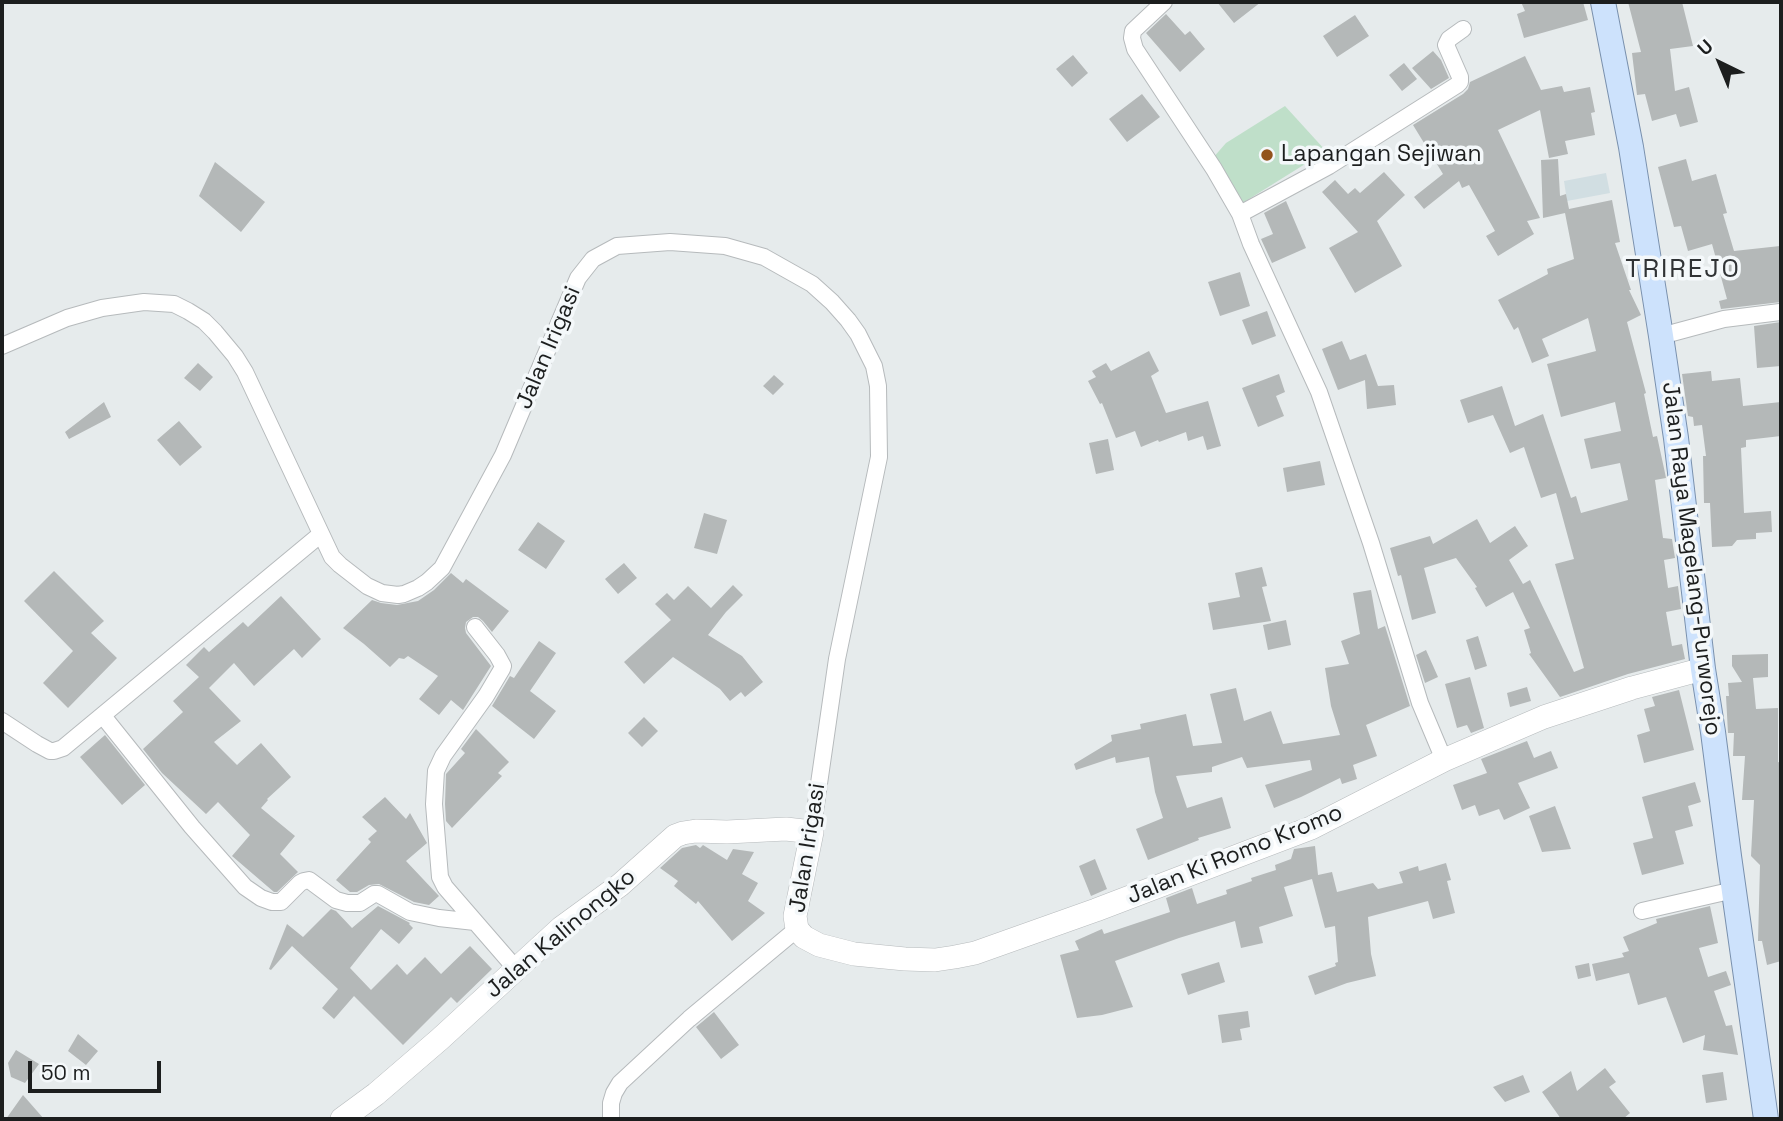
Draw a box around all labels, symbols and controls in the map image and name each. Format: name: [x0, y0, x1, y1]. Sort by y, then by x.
north arrow: [1685, 28, 1755, 98]
text: U: [1692, 34, 1719, 61]
place label: Lapangan Sejiwan: [1281, 141, 1482, 169]
marker: Lapangan Sejiwan: [1259, 147, 1275, 163]
district label: TRIREJO: [1626, 254, 1740, 286]
street label: Jalan Irigasi: [511, 282, 587, 414]
street label: Jalan Raya Magelang-Purworejo: [1656, 381, 1726, 737]
street label: Jalan Irigasi: [784, 781, 832, 915]
street label: Jalan Ki Romo Kromo: [1123, 799, 1347, 911]
street label: Jalan Kalinongko: [481, 863, 641, 1005]
scale bar: [32, 1048, 164, 1092]
text: 50 m: [41, 1059, 91, 1086]

